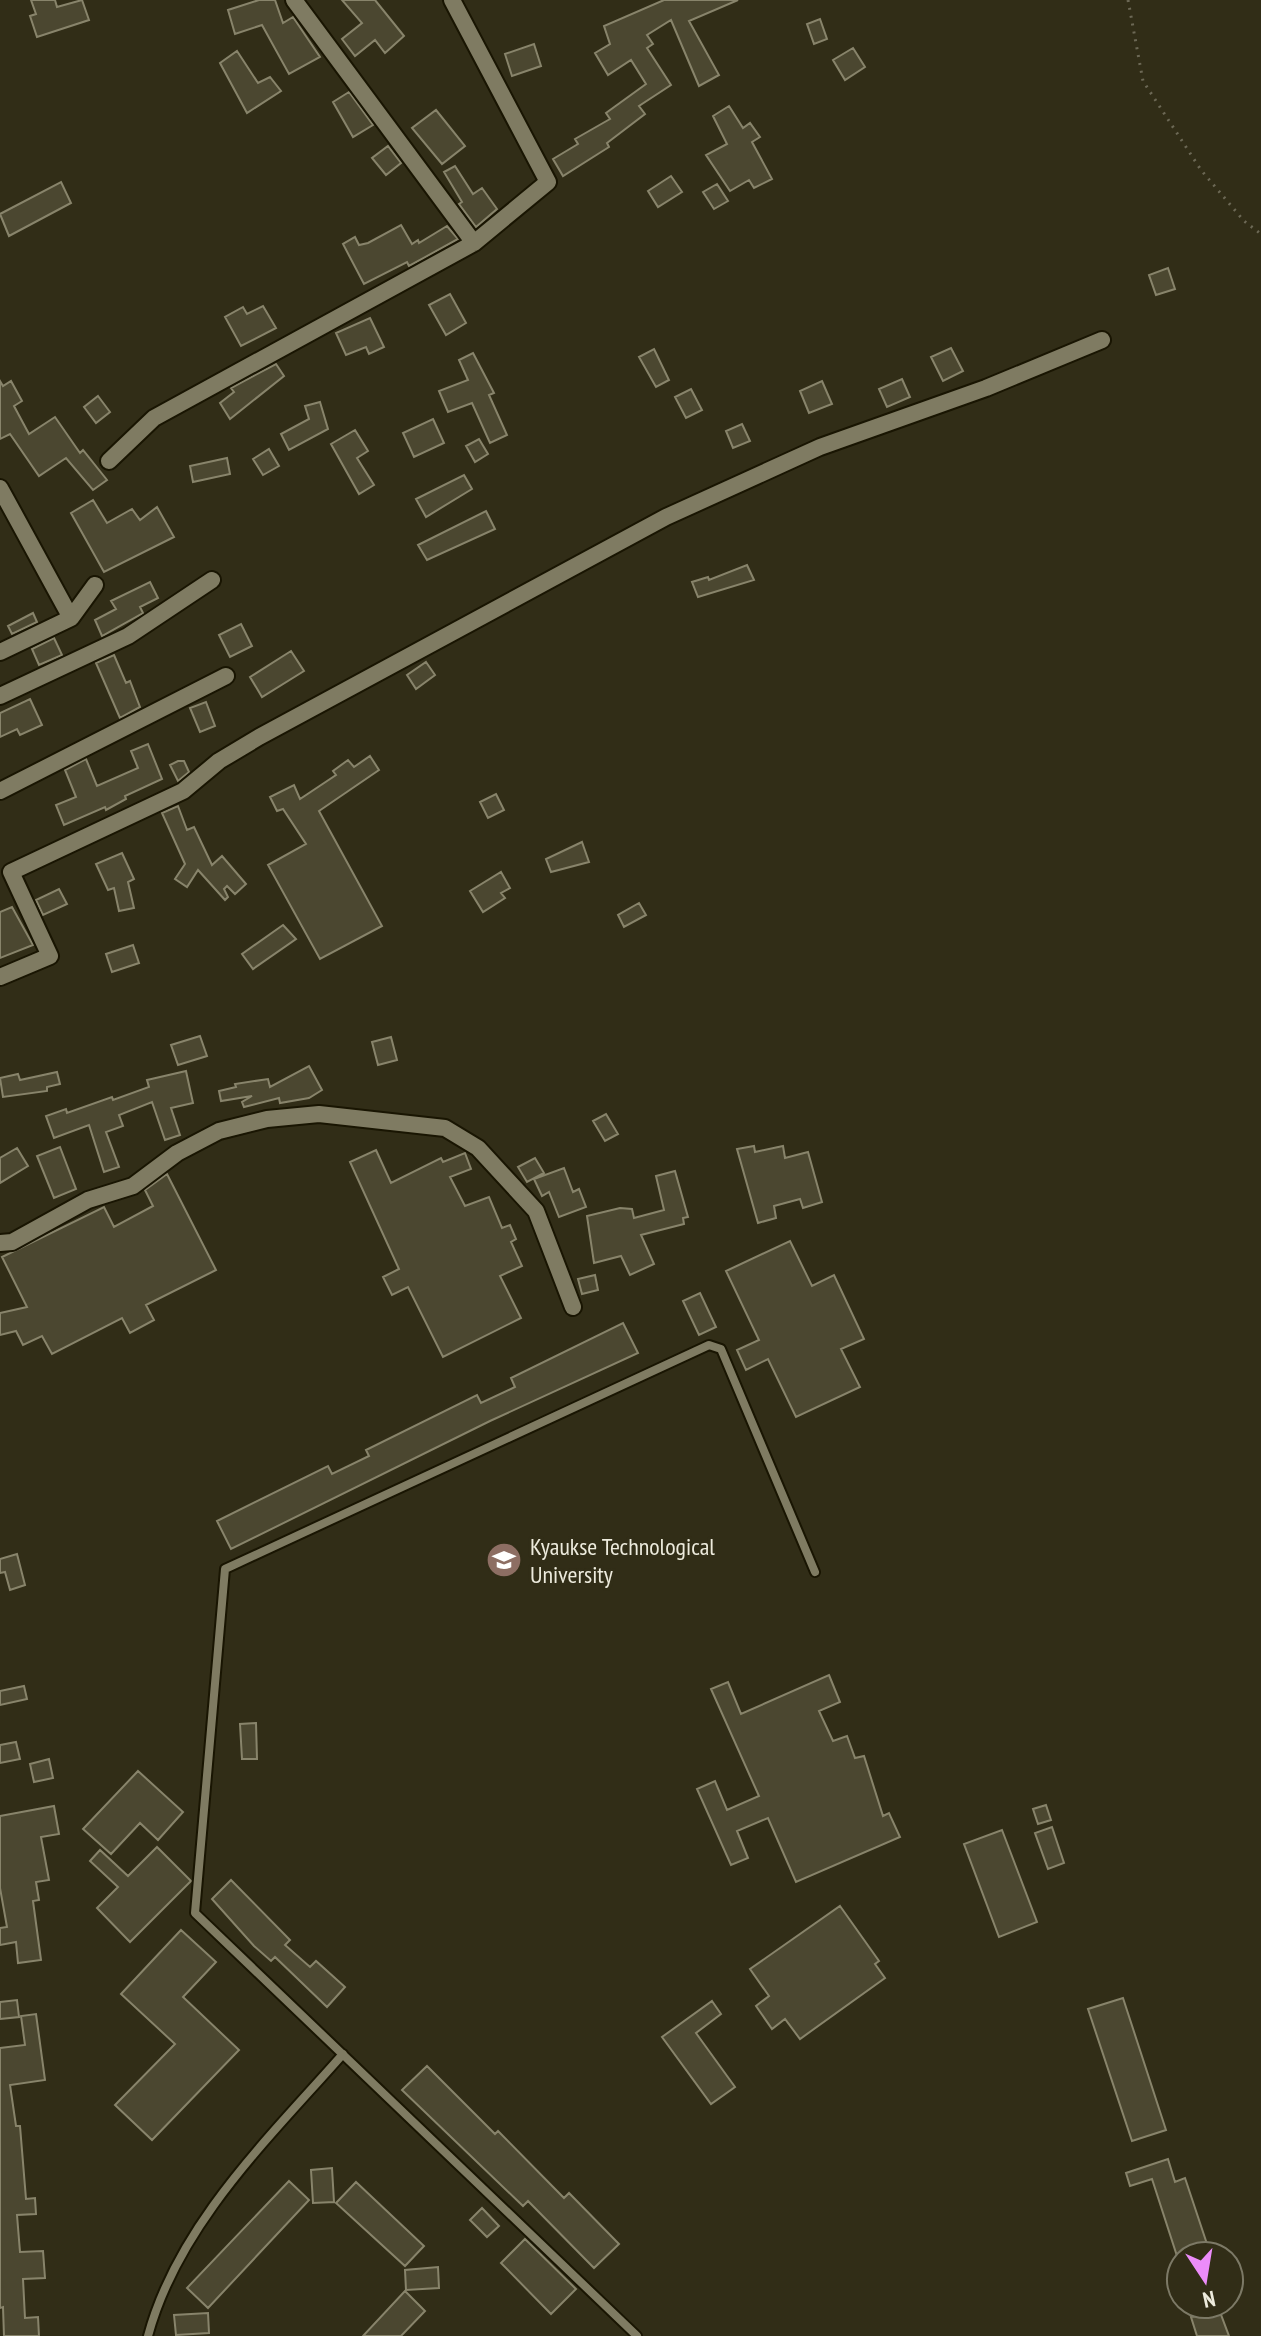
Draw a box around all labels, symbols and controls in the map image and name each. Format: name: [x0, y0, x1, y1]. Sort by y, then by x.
place label: Kyaukse Technological University: [530, 1531, 715, 1590]
school or university icon: Kyaukse Technological University: [485, 1541, 523, 1579]
north arrow: [1165, 2240, 1245, 2320]
text: N: [1200, 2285, 1218, 2314]

